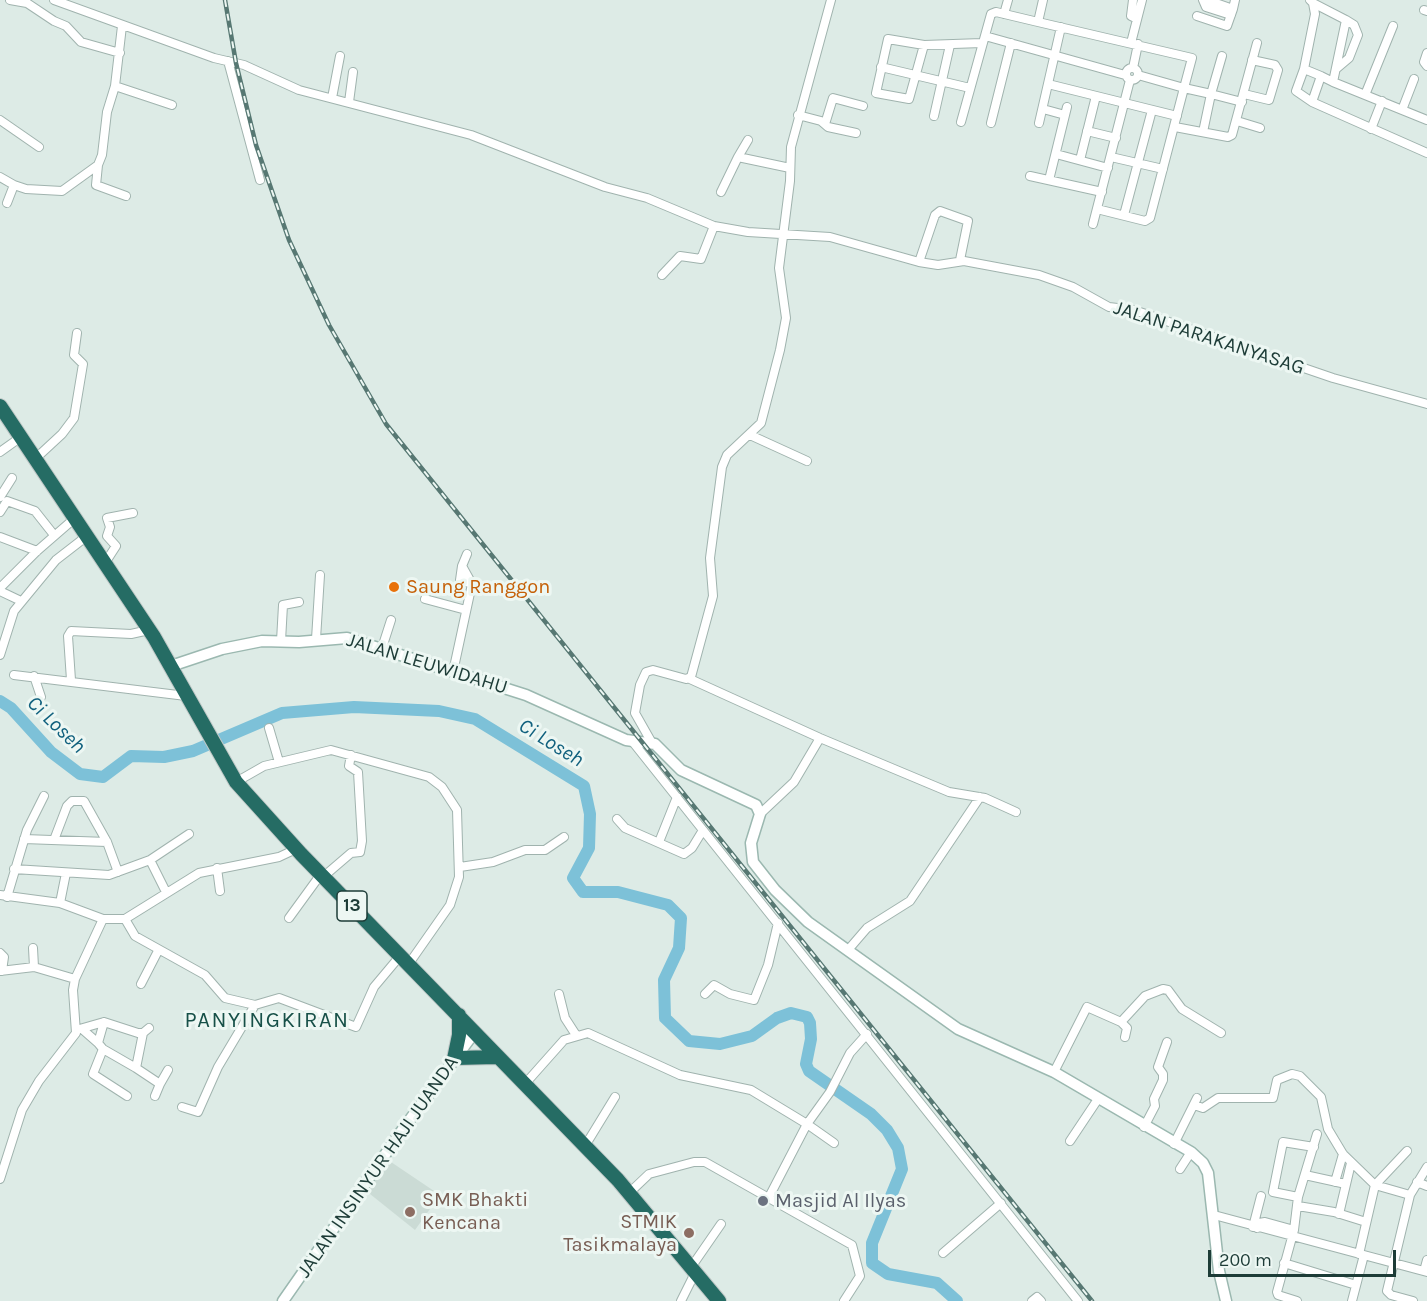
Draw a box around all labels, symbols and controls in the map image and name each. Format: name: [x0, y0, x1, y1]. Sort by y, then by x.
street label: JALAN PARAKANYASAG: [1111, 296, 1307, 380]
place label: Saung Ranggon: [406, 575, 550, 599]
marker: Saung Ranggon: [387, 580, 401, 594]
street label: JALAN LEUWIDAHU: [344, 628, 510, 700]
water label: Ci Loseh: [21, 691, 91, 759]
water label: Ci Loseh: [514, 713, 588, 773]
road number: 13: [337, 891, 367, 921]
district label: PANYINGKIRAN: [184, 1008, 350, 1034]
street label: JALAN INSINYUR HAJI JUANDA: [292, 1052, 464, 1282]
place label: SMK Bhakti Kencana: [422, 1188, 528, 1235]
place label: Masjid Al Ilyas: [775, 1189, 906, 1213]
marker: Masjid Al Ilyas: [756, 1194, 770, 1208]
marker: SMK Bhakti Kencana: [403, 1205, 417, 1219]
place label: STMIK Tasikmalaya: [563, 1210, 677, 1257]
marker: STMIK Tasikmalaya: [682, 1226, 696, 1240]
scale bar: [1211, 1238, 1398, 1276]
text: 200 m: [1219, 1249, 1272, 1271]

